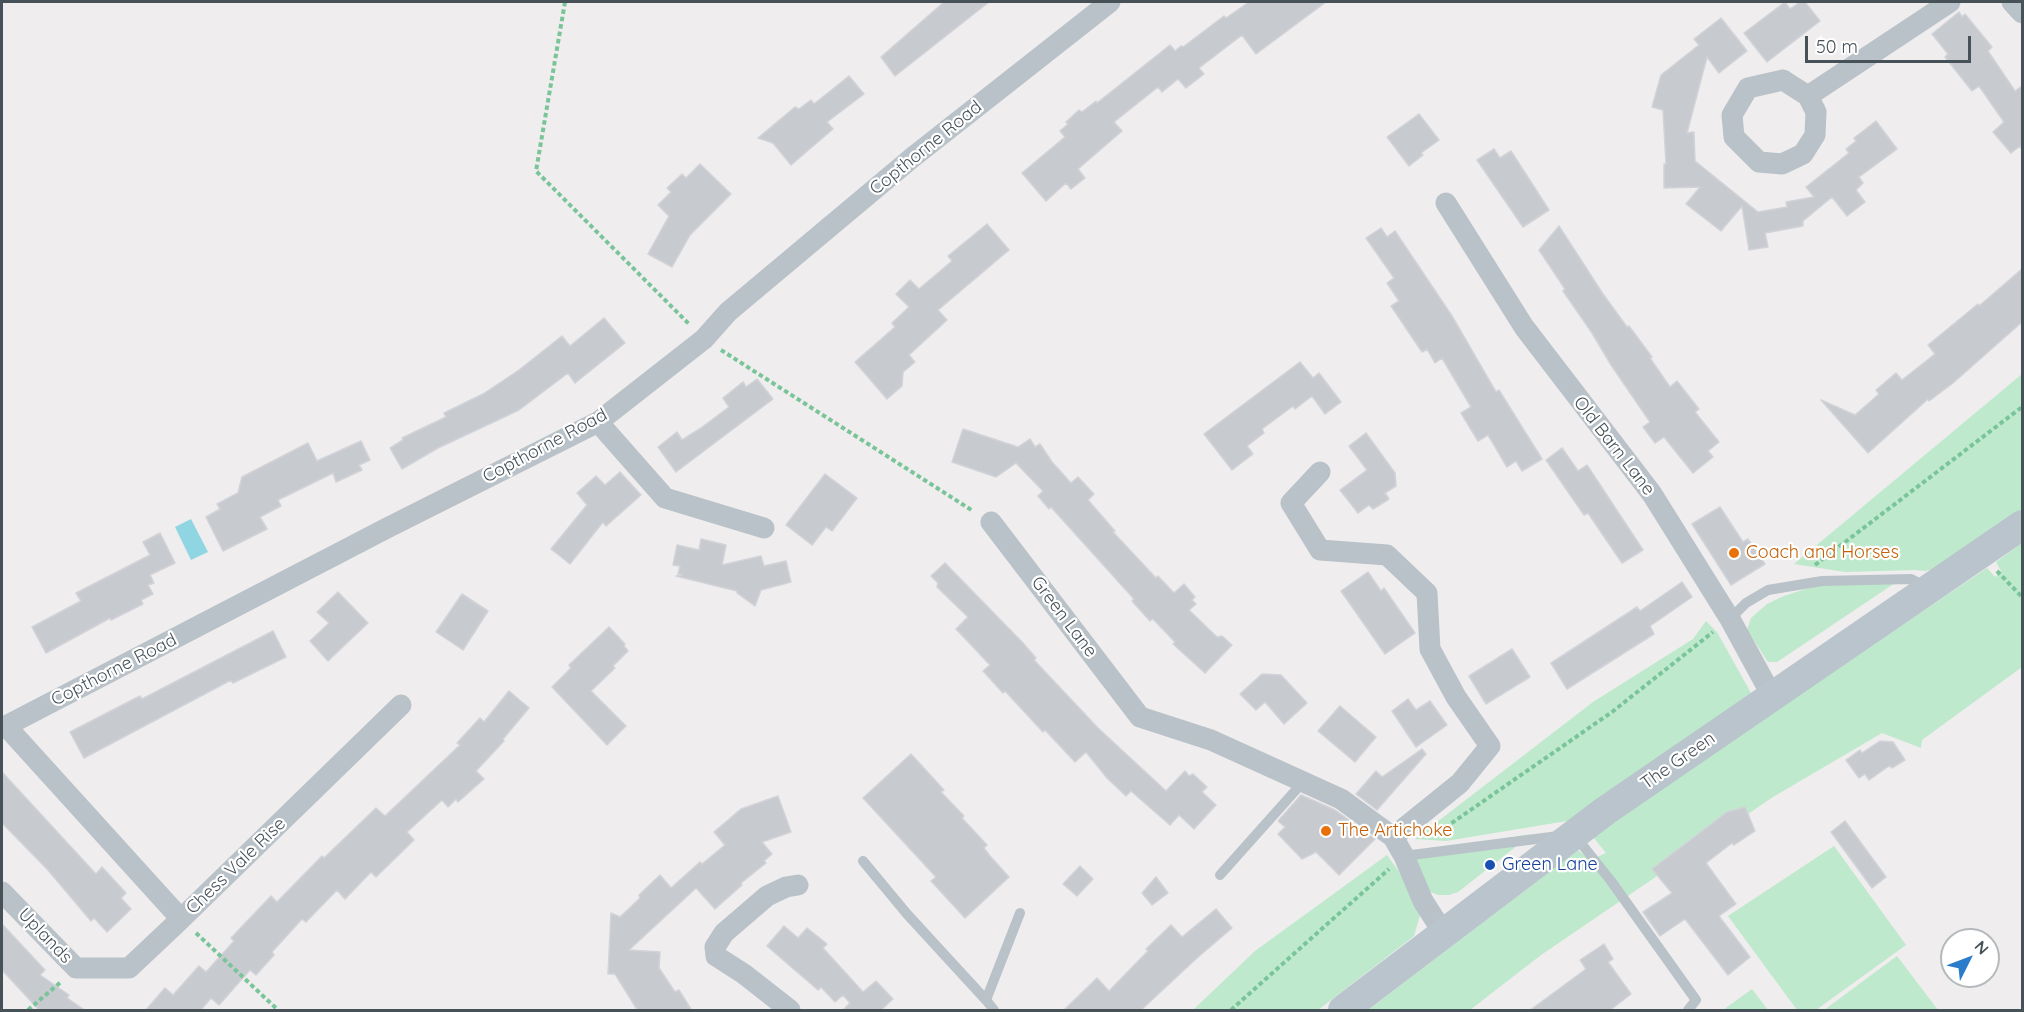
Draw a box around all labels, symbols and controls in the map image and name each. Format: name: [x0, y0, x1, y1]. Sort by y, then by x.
scale bar: [1808, 24, 1974, 62]
text: 50 m: [1816, 35, 1858, 58]
street label: Copthorne Road: [866, 96, 986, 200]
street label: Old Barn Lane: [1569, 392, 1659, 500]
street label: Copthorne Road: [479, 404, 611, 488]
place label: Coach and Horses: [1746, 542, 1899, 564]
marker: Coach and Horses: [1727, 546, 1741, 560]
street label: Green Lane: [1027, 572, 1101, 662]
street label: Copthorne Road: [48, 629, 180, 711]
street label: The Green: [1637, 727, 1719, 795]
street label: Chess Vale Rise: [182, 813, 290, 919]
place label: The Artichoke: [1338, 820, 1453, 842]
marker: The Artichoke: [1319, 824, 1333, 838]
place label: Green Lane: [1502, 854, 1598, 876]
marker: Green Lane: [1483, 858, 1497, 872]
street label: Uplands: [13, 904, 77, 968]
north arrow: [1940, 928, 2000, 988]
text: N: [1971, 936, 1993, 958]

